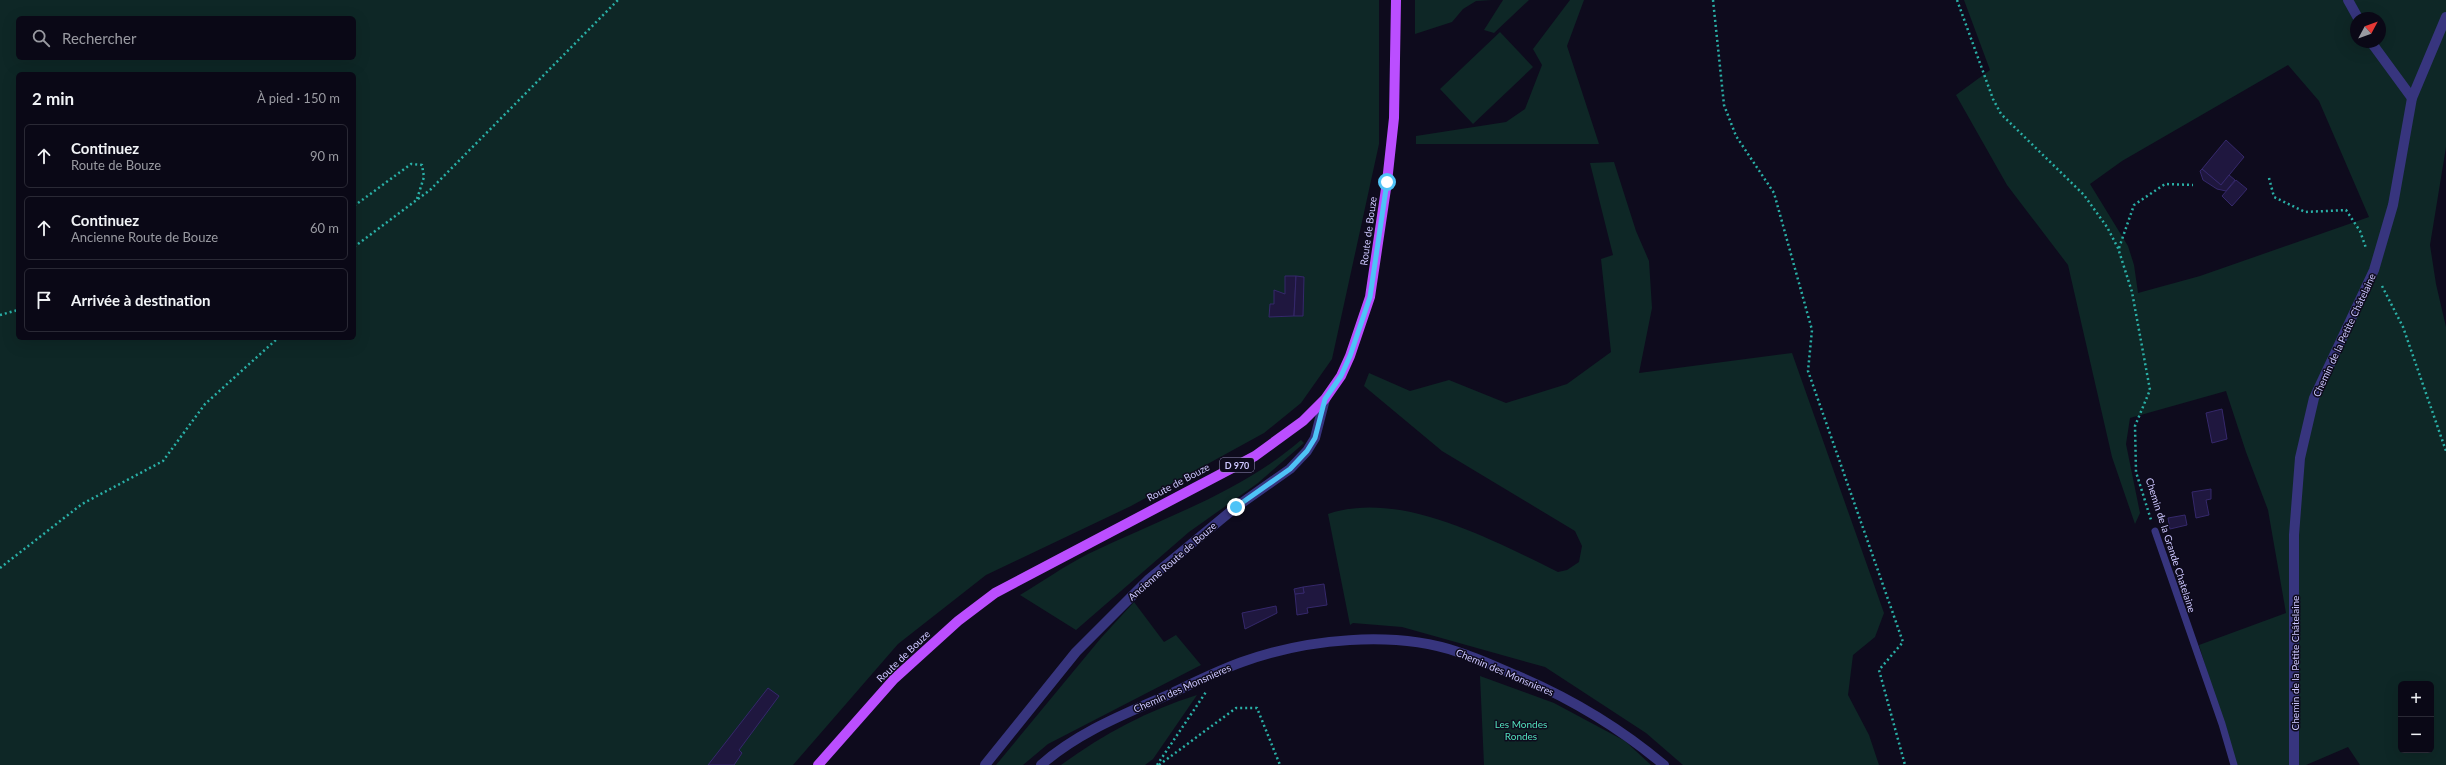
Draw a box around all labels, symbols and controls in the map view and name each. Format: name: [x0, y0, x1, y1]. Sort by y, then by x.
north arrow: [2350, 12, 2386, 48]
search box: [16, 16, 356, 60]
icon: search: [30, 27, 52, 49]
text: Rechercher: [62, 29, 136, 47]
text: 2 min: [32, 88, 74, 109]
text: À pied · 150 m: [257, 90, 340, 106]
text: Continuez: [71, 139, 139, 157]
icon: ahead: [33, 145, 55, 167]
text: 90 m: [310, 148, 339, 164]
text: Route de Bouze: [71, 157, 161, 173]
route start: [1378, 173, 1396, 191]
street label: Route de Bouze: [1357, 196, 1379, 266]
text: Continuez: [71, 211, 139, 229]
icon: ahead: [33, 217, 55, 239]
text: 60 m: [310, 220, 339, 236]
text: Ancienne Route de Bouze: [71, 229, 218, 245]
street label: Chemin de la Petite Châtelaine: [2310, 271, 2378, 399]
icon: arrive: [33, 289, 55, 311]
text: Arrivée à destination: [71, 291, 210, 309]
road number: D 970: [1220, 458, 1254, 472]
street label: Route de Bouze: [1145, 460, 1211, 504]
street label: Chemin de la Grande Chatelaine: [2144, 476, 2198, 614]
route end: [1227, 498, 1245, 516]
street label: Ancienne Route de Bouze: [1125, 519, 1219, 603]
street label: Chemin de la Petite Châtelaine: [2289, 596, 2301, 730]
street label: Route de Bouze: [874, 628, 932, 684]
street label: Chemin des Monsnieres: [1454, 646, 1556, 698]
street label: Chemin des Monsnieres: [1132, 661, 1232, 715]
map controls: [2398, 681, 2434, 753]
button: +: [2398, 681, 2434, 717]
button: −: [2398, 717, 2434, 753]
park label: Les Mondes Rondes: [1495, 718, 1547, 742]

